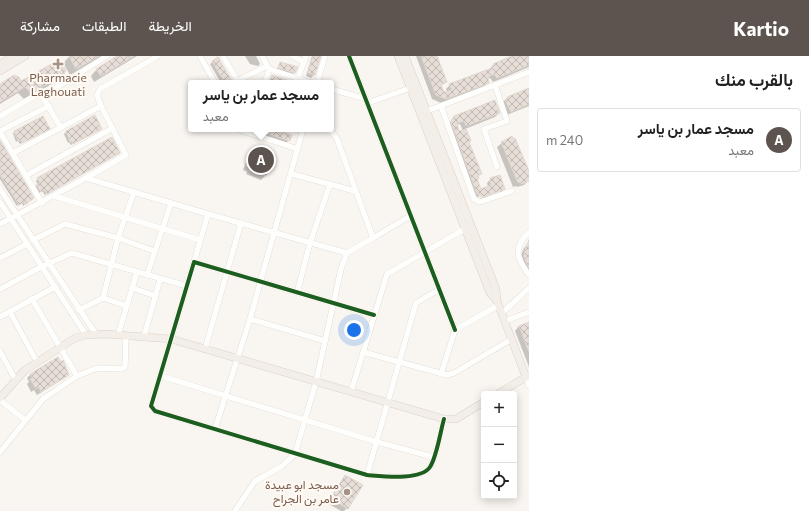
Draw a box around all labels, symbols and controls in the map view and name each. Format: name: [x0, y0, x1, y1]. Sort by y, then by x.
text: مشاركة: [20, 17, 60, 34]
text: الطبقات: [82, 17, 126, 34]
text: الخريطة: [148, 17, 192, 34]
text: Kartio: [733, 17, 789, 40]
marker: Pharmacie Laghouati: [53, 59, 63, 69]
text: بالقرب منك: [715, 69, 793, 90]
place label: Pharmacie Laghouati: [29, 70, 87, 98]
popup: [188, 80, 334, 132]
text: مسجد عمار بن ياسر: [203, 85, 319, 103]
text: معبد: [203, 108, 229, 124]
text: مسجد عمار بن ياسر: [638, 119, 754, 137]
text: 240 m: [546, 132, 583, 148]
text: A: [774, 132, 784, 148]
text: معبد: [728, 142, 754, 158]
pin: A: [248, 145, 274, 175]
your location: [344, 320, 364, 340]
map controls: [481, 391, 517, 499]
button: +: [481, 391, 517, 427]
button: −: [481, 427, 517, 463]
button: locate: [481, 463, 517, 499]
place label: مسجد ابو عبيدة عامر بن الجراح: [265, 477, 339, 508]
marker: مسجد ابو عبيدة عامر بن الجراح: [342, 487, 352, 497]

